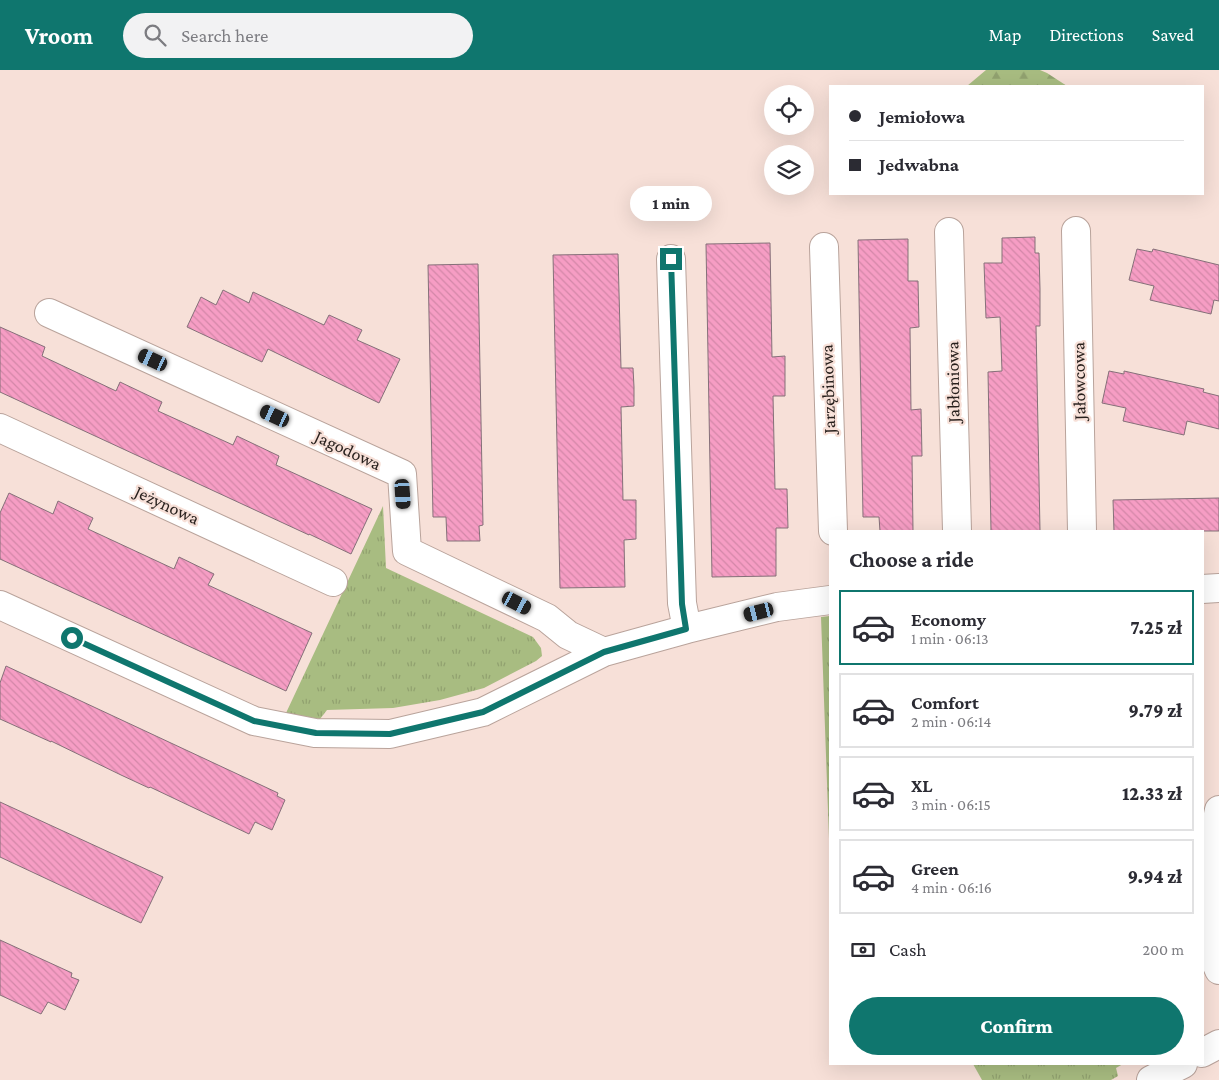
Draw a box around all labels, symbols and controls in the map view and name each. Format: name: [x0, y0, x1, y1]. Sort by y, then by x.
search box: [123, 13, 473, 58]
icon: search: [141, 21, 169, 49]
text: Vroom: [25, 22, 93, 49]
text: Search here: [181, 25, 268, 46]
text: Map: [989, 25, 1021, 45]
text: Directions: [1049, 25, 1124, 45]
text: Saved: [1152, 25, 1194, 45]
map controls: [764, 85, 814, 195]
button: locate: [764, 85, 814, 135]
text: Jemiołowa: [879, 106, 965, 127]
button: layers: [764, 145, 814, 195]
text: Jedwabna: [879, 154, 959, 175]
callout: 1 min: [630, 186, 712, 222]
text: 1 min: [652, 195, 690, 212]
route end: [660, 248, 682, 270]
street label: Jabłoniowa: [942, 341, 964, 425]
street label: Jałowcowa: [1068, 342, 1090, 422]
street label: Jarzębinowa: [816, 344, 840, 436]
car: [136, 347, 169, 373]
car: [258, 403, 291, 429]
street label: Jagodowa: [310, 425, 384, 474]
car: [394, 479, 411, 509]
street label: Jeżynowa: [130, 480, 203, 529]
text: Choose a ride: [849, 547, 974, 572]
car: [500, 590, 533, 616]
car: [742, 601, 775, 623]
icon: car: [851, 605, 896, 650]
text: Economy: [911, 609, 986, 630]
text: 7.25 zł: [1130, 617, 1182, 638]
route start: [61, 627, 83, 649]
text: 1 min · 06:13: [911, 630, 989, 647]
icon: car: [851, 688, 896, 733]
text: Comfort: [911, 692, 979, 713]
text: 9.79 zł: [1128, 700, 1182, 721]
text: 2 min · 06:14: [911, 713, 991, 730]
icon: car: [851, 771, 896, 816]
text: XL: [911, 775, 933, 796]
text: 12.33 zł: [1122, 783, 1182, 804]
text: 3 min · 06:15: [911, 796, 991, 813]
icon: car: [851, 854, 896, 899]
text: Green: [911, 858, 959, 879]
text: 9.94 zł: [1127, 866, 1182, 887]
text: 4 min · 06:16: [911, 879, 992, 896]
icon: cash: [849, 936, 877, 964]
text: Cash: [889, 939, 927, 960]
text: 200 m: [1142, 941, 1184, 958]
button: Confirm: [849, 997, 1184, 1055]

